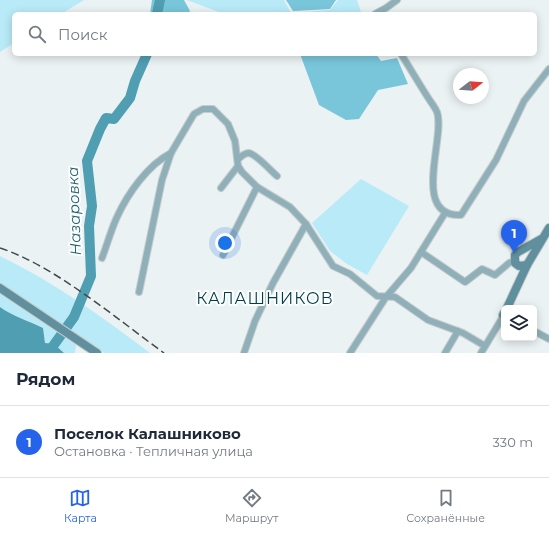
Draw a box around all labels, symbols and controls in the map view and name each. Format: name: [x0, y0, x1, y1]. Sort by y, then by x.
search box: [12, 12, 537, 56]
icon: search: [26, 23, 48, 45]
text: Поиск: [58, 25, 107, 44]
north arrow: [453, 68, 489, 104]
water label: Назаровка: [63, 166, 85, 256]
pin: 1: [501, 220, 527, 253]
your location: [215, 233, 235, 253]
district label: КАЛАШНИКОВ: [196, 289, 334, 308]
map controls: [501, 305, 537, 341]
button: layers: [501, 305, 537, 341]
text: Рядом: [16, 369, 75, 389]
text: Поселок Калашниково: [54, 424, 241, 443]
text: 1: [26, 434, 32, 450]
text: 330 m: [493, 434, 533, 450]
text: Остановка · Тепличная улица: [54, 443, 253, 459]
tab: Карта: [64, 487, 97, 525]
tab: Маршрут: [225, 487, 278, 525]
tab: Сохранённые: [406, 487, 485, 525]

